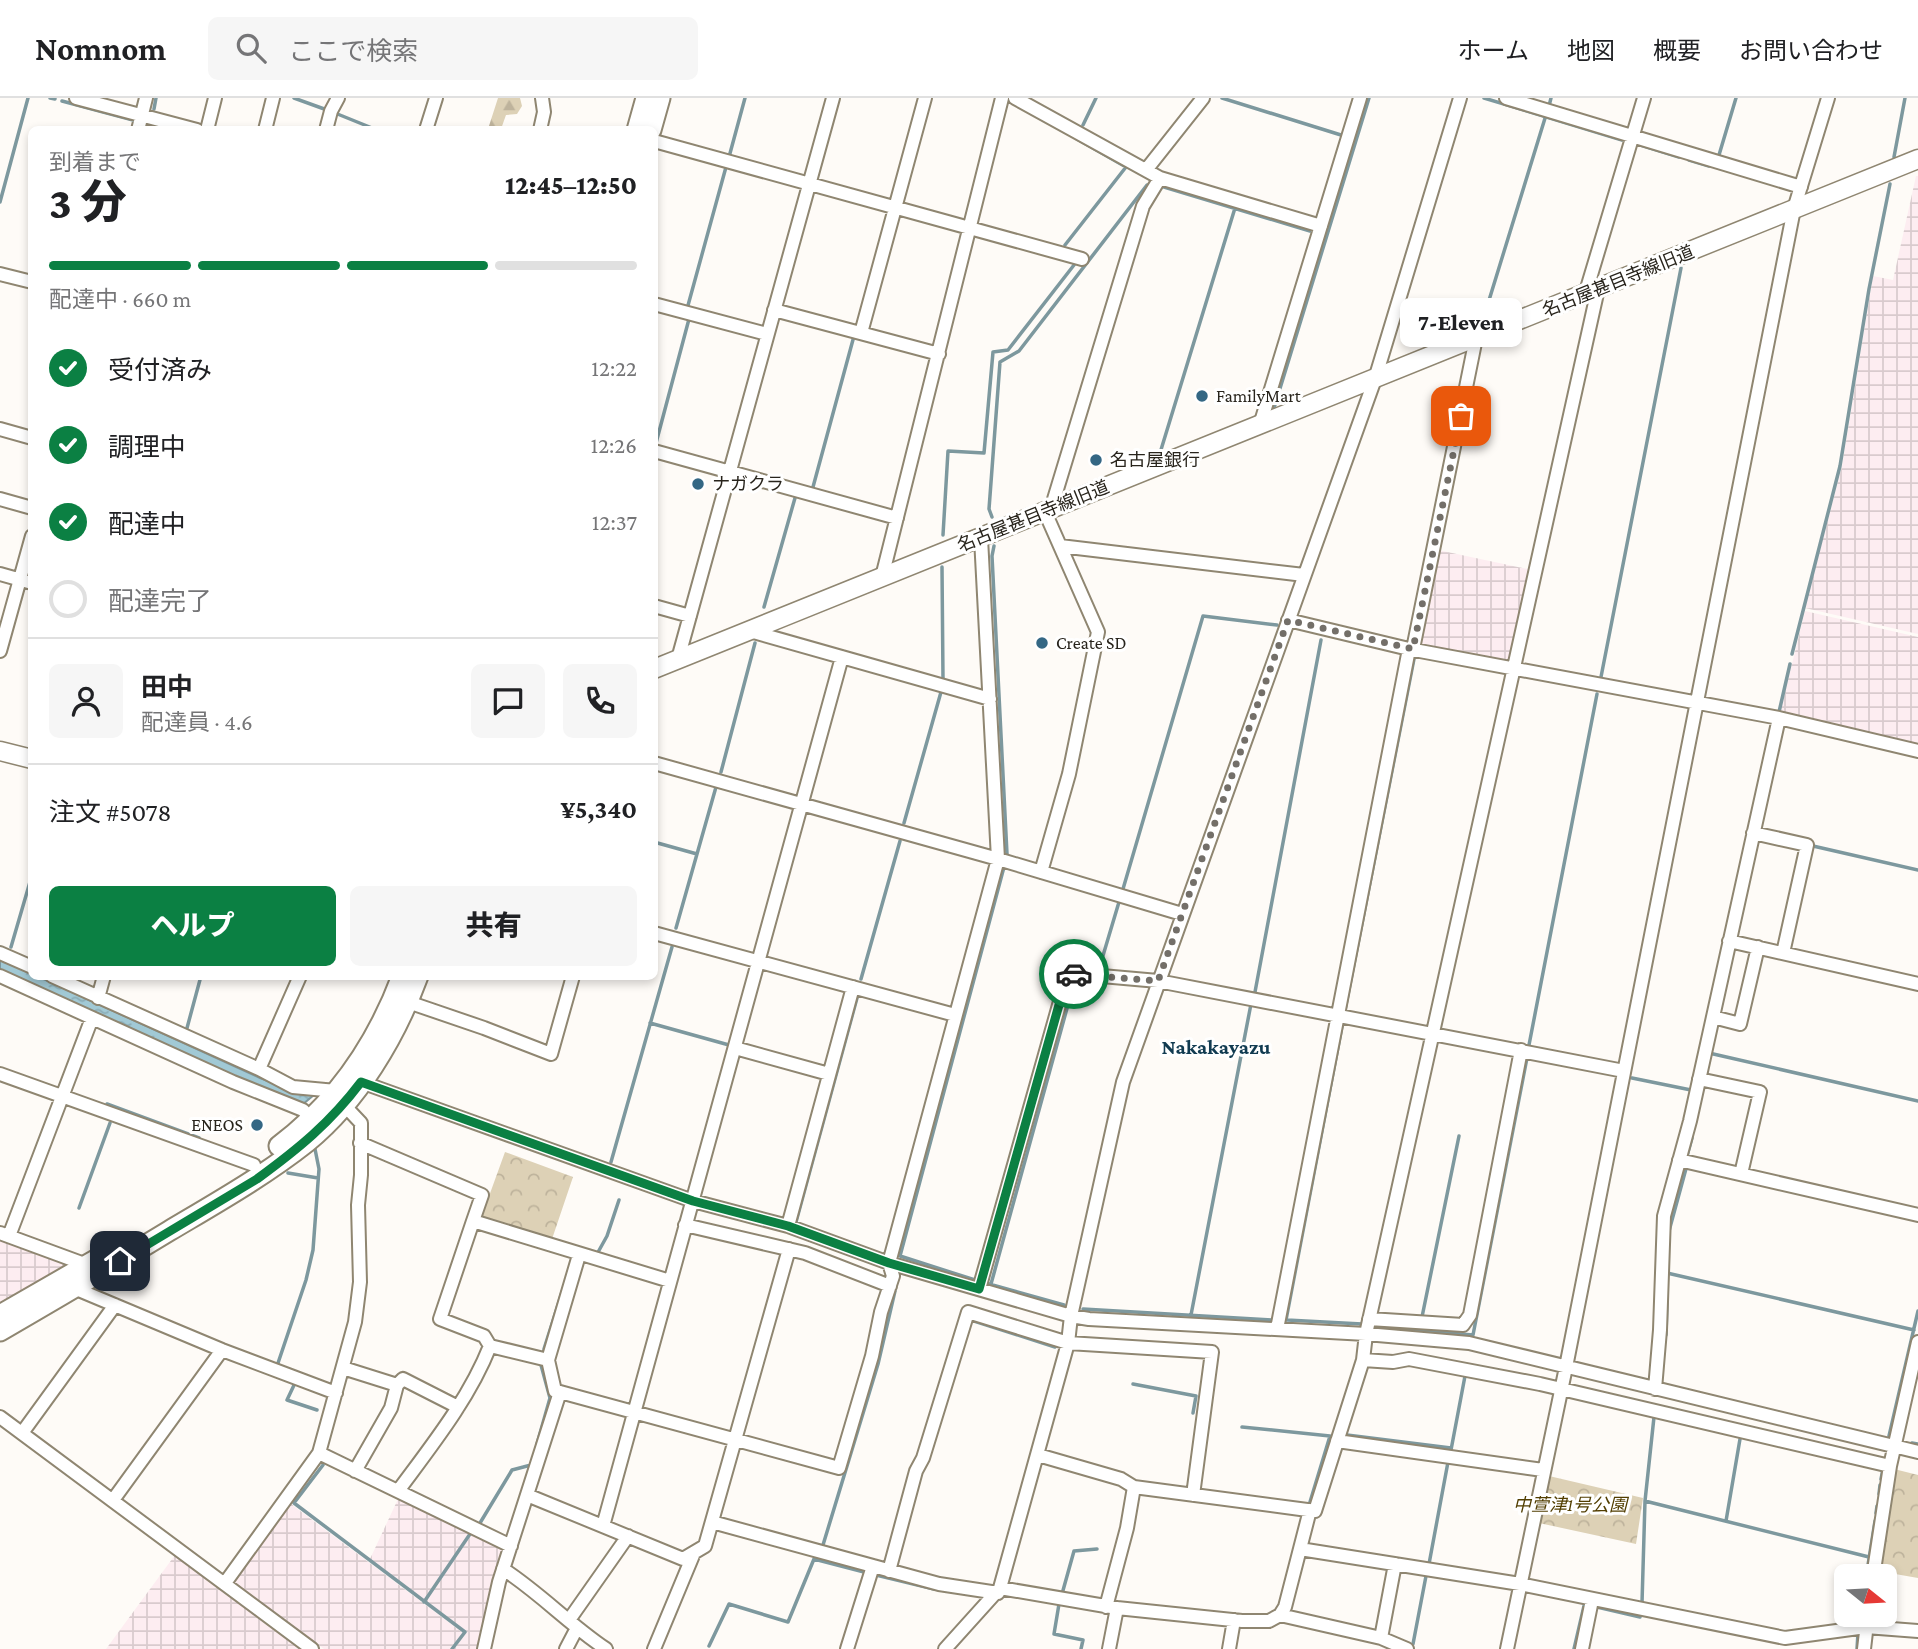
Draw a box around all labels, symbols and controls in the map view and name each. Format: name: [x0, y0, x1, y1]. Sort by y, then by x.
search box: [208, 17, 698, 80]
icon: search: [232, 29, 270, 67]
text: Nomnom: [35, 30, 166, 67]
text: ここで検索: [288, 37, 418, 66]
text: ホーム: [1458, 37, 1529, 64]
text: 地図: [1567, 37, 1615, 64]
text: 概要: [1653, 37, 1701, 64]
text: お問い合わせ: [1739, 37, 1883, 64]
text: 到着まで: [49, 149, 141, 175]
text: 12:45–12:50: [505, 171, 637, 200]
text: 3 分: [49, 177, 127, 228]
street label: 名古屋甚目寺線旧道: [1539, 241, 1697, 321]
text: 配達中 · 660 m: [49, 286, 191, 312]
callout: 7-Eleven: [1400, 297, 1522, 346]
text: 7-Eleven: [1418, 309, 1504, 335]
icon: check: [49, 349, 87, 387]
text: 12:22: [591, 355, 637, 381]
text: 受付済み: [108, 356, 212, 385]
place label: FamilyMart: [1216, 386, 1302, 406]
pin: [1431, 386, 1491, 446]
marker: FamilyMart: [1194, 388, 1210, 404]
icon: bag: [1442, 397, 1480, 435]
icon: check: [49, 426, 87, 464]
text: 12:26: [591, 432, 637, 458]
text: 調理中: [108, 433, 186, 462]
place label: 名古屋銀行: [1110, 450, 1200, 470]
marker: 名古屋銀行: [1088, 452, 1104, 468]
place label: ナガクラ: [712, 474, 784, 494]
marker: ナガクラ: [690, 476, 706, 492]
street label: 名古屋甚目寺線旧道: [954, 476, 1112, 556]
icon: check: [49, 503, 87, 541]
text: 12:37: [592, 509, 637, 535]
text: 配達中: [108, 510, 186, 539]
text: 配達完了: [108, 587, 212, 616]
place label: Create SD: [1056, 633, 1126, 653]
marker: Create SD: [1034, 635, 1050, 651]
button: person: [49, 664, 123, 738]
button: chat: [471, 664, 545, 738]
button: phone: [563, 664, 637, 738]
text: 田中: [141, 673, 193, 702]
text: 配達員 · 4.6: [141, 709, 253, 735]
text: ¥5,340: [561, 795, 637, 824]
text: 注文 #5078: [49, 798, 171, 827]
button: ヘルプ: [49, 886, 336, 966]
button: 共有: [350, 886, 637, 966]
courier: [1039, 939, 1109, 1009]
icon: car: [1055, 955, 1093, 993]
district label: Nakakayazu: [1161, 1035, 1271, 1059]
place label: ENEOS: [191, 1115, 243, 1135]
marker: ENEOS: [249, 1117, 265, 1133]
pin: [90, 1231, 150, 1291]
icon: home: [101, 1242, 139, 1280]
park label: 中萱津1号公園: [1513, 1495, 1630, 1515]
north arrow: [1834, 1564, 1897, 1628]
map controls: [1834, 1564, 1897, 1627]

